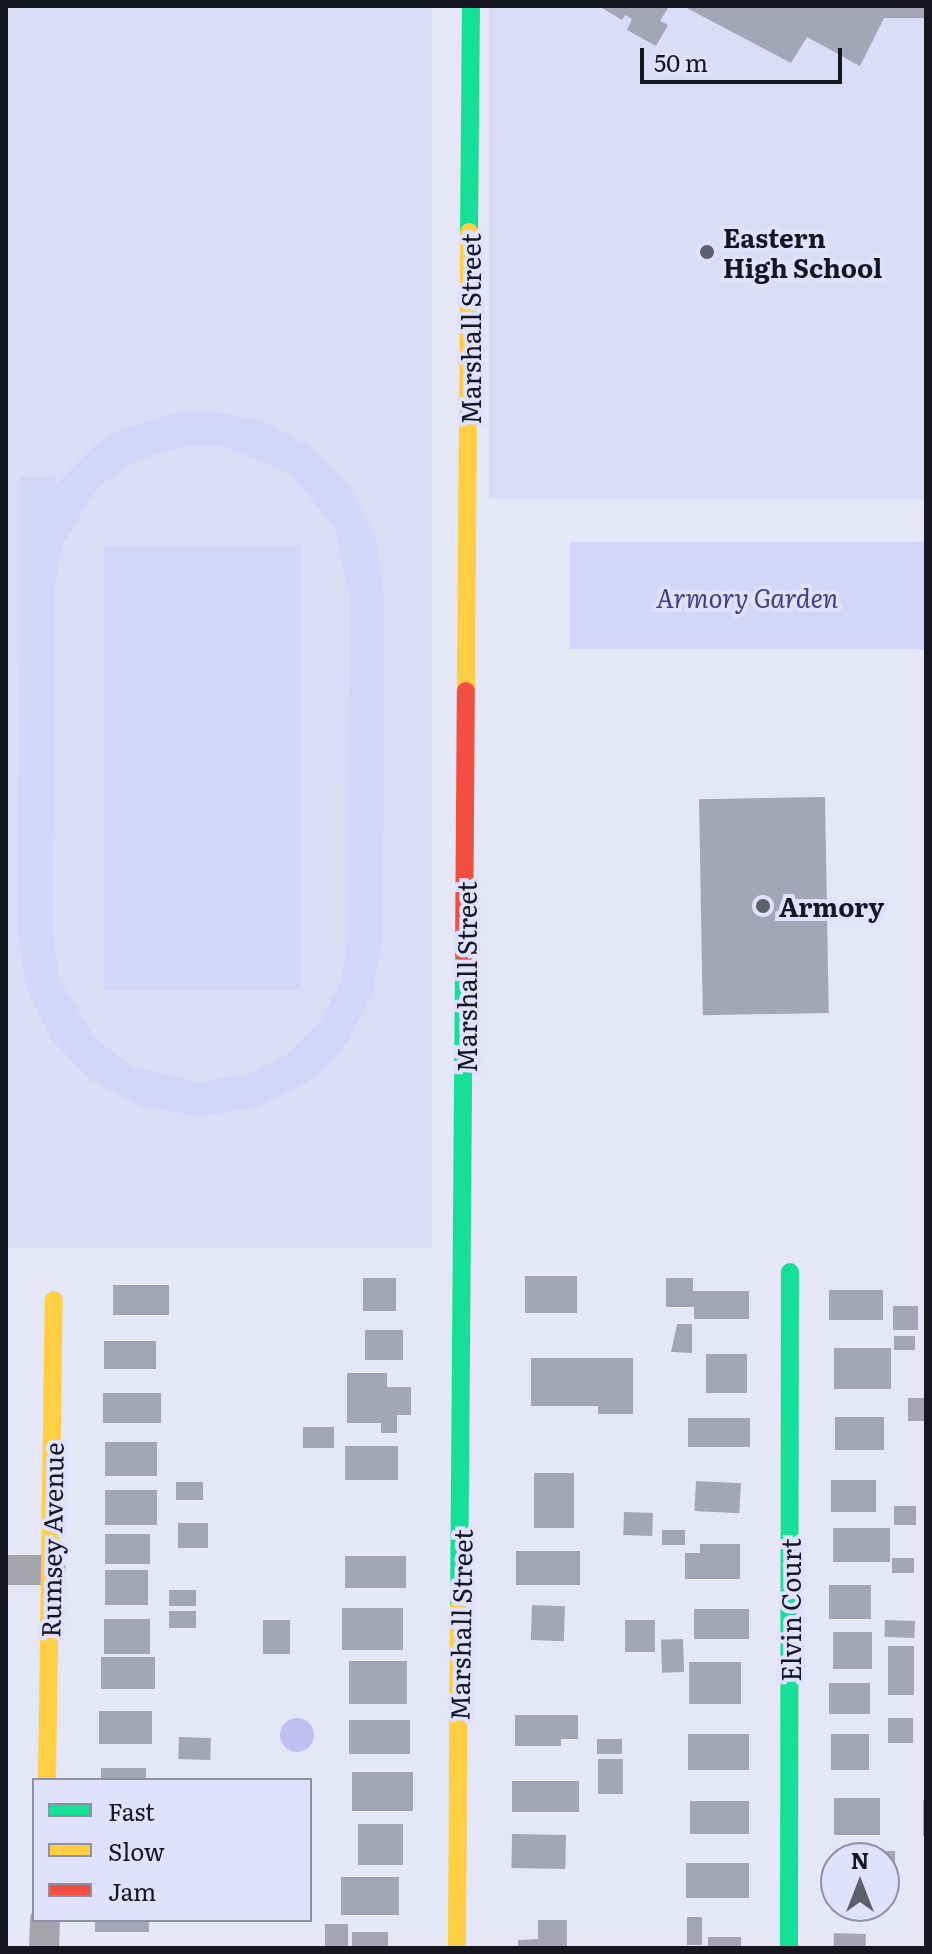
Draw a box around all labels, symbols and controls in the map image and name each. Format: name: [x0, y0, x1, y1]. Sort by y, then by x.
scale bar: [644, 32, 846, 82]
text: 50 m: [654, 44, 708, 79]
place label: Eastern High School: [723, 221, 883, 282]
street label: Marshall Street: [454, 233, 486, 425]
marker: Eastern High School: [698, 243, 716, 261]
park label: Armory Garden: [656, 581, 838, 613]
street label: Marshall Street: [450, 881, 482, 1073]
place label: Armory: [779, 890, 884, 922]
marker: Armory: [754, 897, 772, 915]
street label: Rumsey Avenue: [34, 1442, 68, 1638]
street label: Marshall Street: [443, 1529, 477, 1721]
street label: Elvin Court: [774, 1538, 806, 1682]
legend: [32, 1778, 312, 1922]
text: Fast: [108, 1793, 155, 1828]
text: Slow: [108, 1833, 165, 1868]
north arrow: [820, 1842, 900, 1922]
text: N: [851, 1843, 869, 1876]
text: Jam: [108, 1873, 156, 1908]

